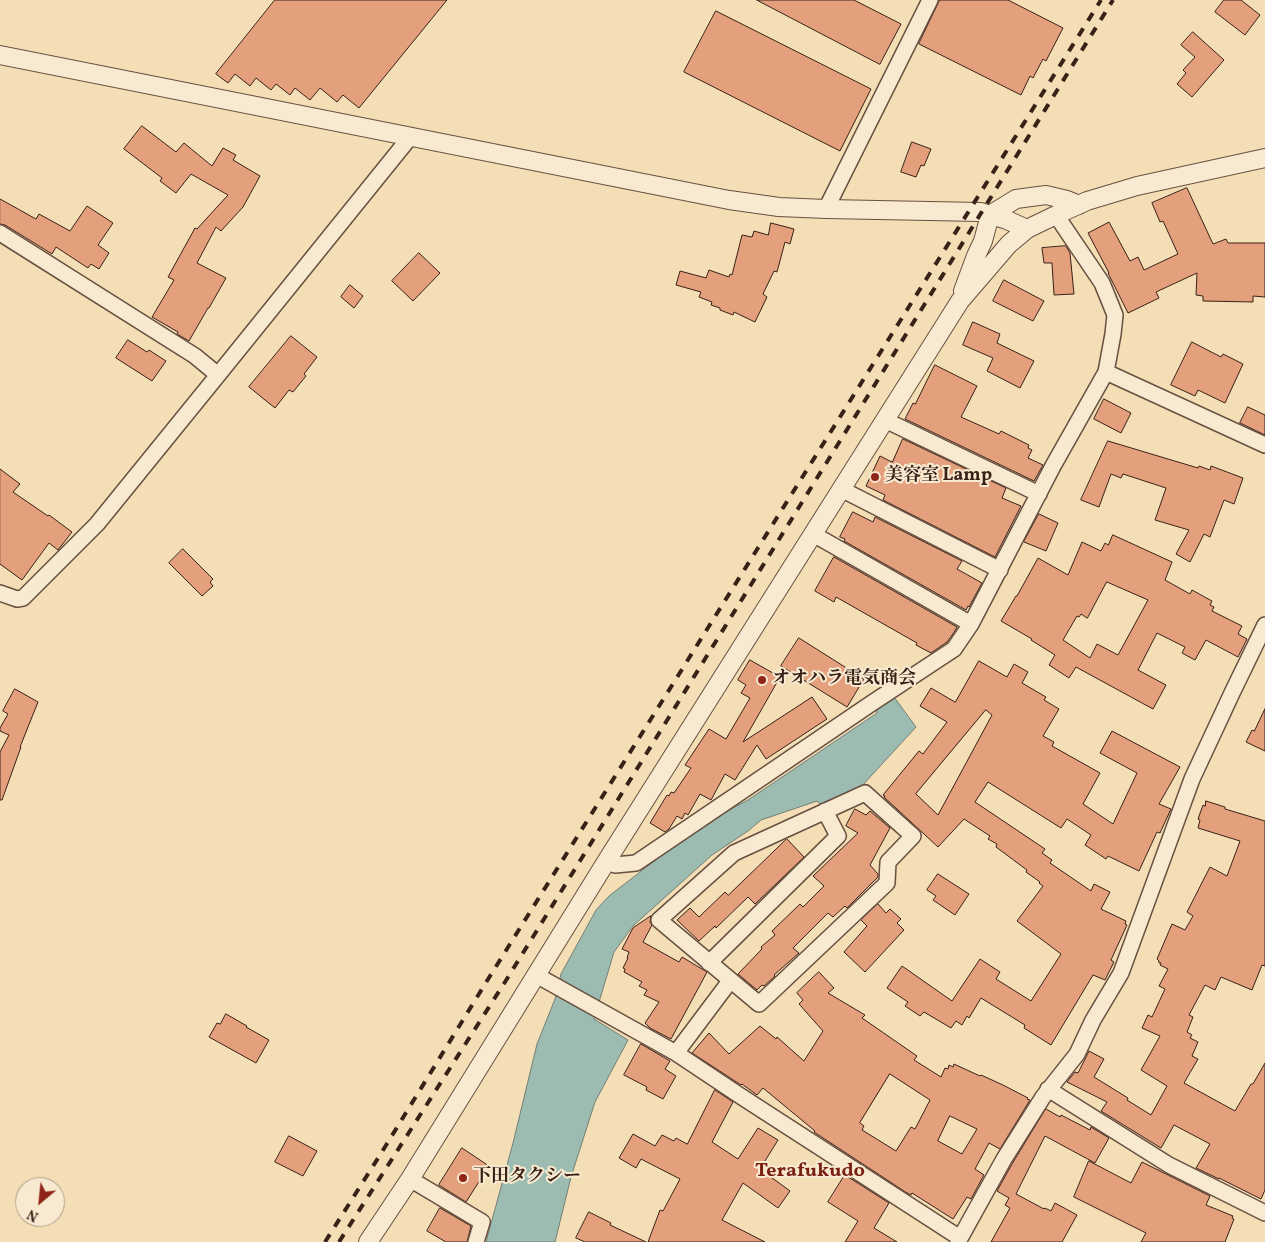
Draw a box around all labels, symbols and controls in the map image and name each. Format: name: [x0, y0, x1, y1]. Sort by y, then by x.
place label: 美容室 Lamp: [885, 466, 992, 488]
marker: 美容室 Lamp: [869, 471, 881, 483]
place label: オオハラ電気商会: [772, 669, 916, 691]
marker: オオハラ電気商会: [756, 674, 768, 686]
district label: Terafukudo: [755, 1160, 865, 1184]
place label: 下田タクシー: [473, 1167, 581, 1189]
marker: 下田タクシー: [457, 1172, 469, 1184]
north arrow: [15, 1177, 65, 1227]
text: N: [24, 1204, 42, 1226]

